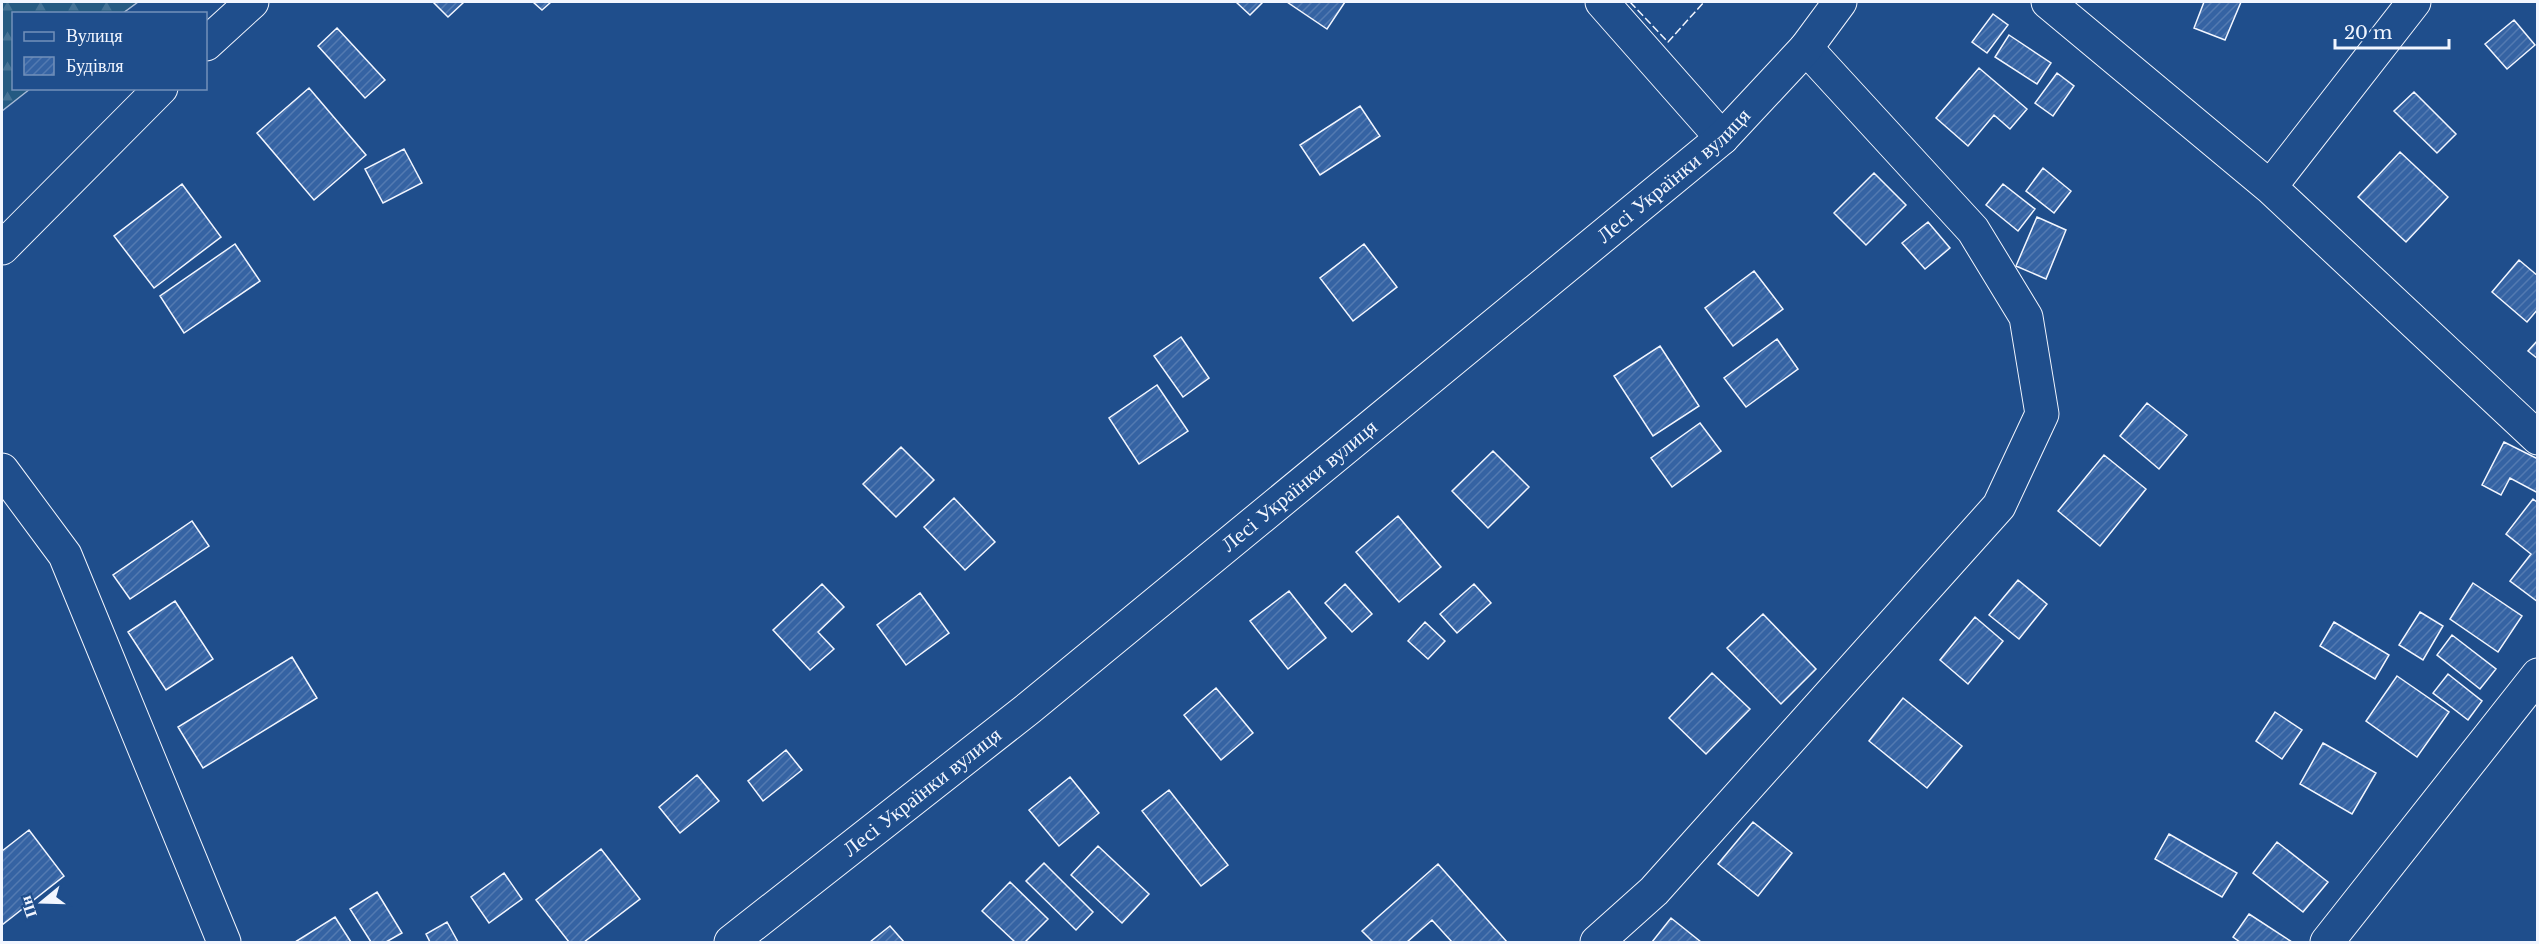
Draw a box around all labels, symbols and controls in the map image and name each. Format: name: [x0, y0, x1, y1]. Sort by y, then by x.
legend: [12, 12, 207, 90]
scale bar: [2335, 12, 2449, 50]
text: 20 m: [2344, 22, 2392, 44]
text: Вулиця: [66, 25, 123, 47]
text: Будівля: [66, 55, 123, 77]
street label: Лесі Українки вулиця: [1591, 103, 1756, 249]
street label: Лесі Українки вулиця: [1216, 414, 1383, 557]
street label: Лесі Українки вулиця: [838, 722, 1007, 862]
north arrow: [12, 872, 72, 932]
text: Пн: [15, 893, 41, 920]

